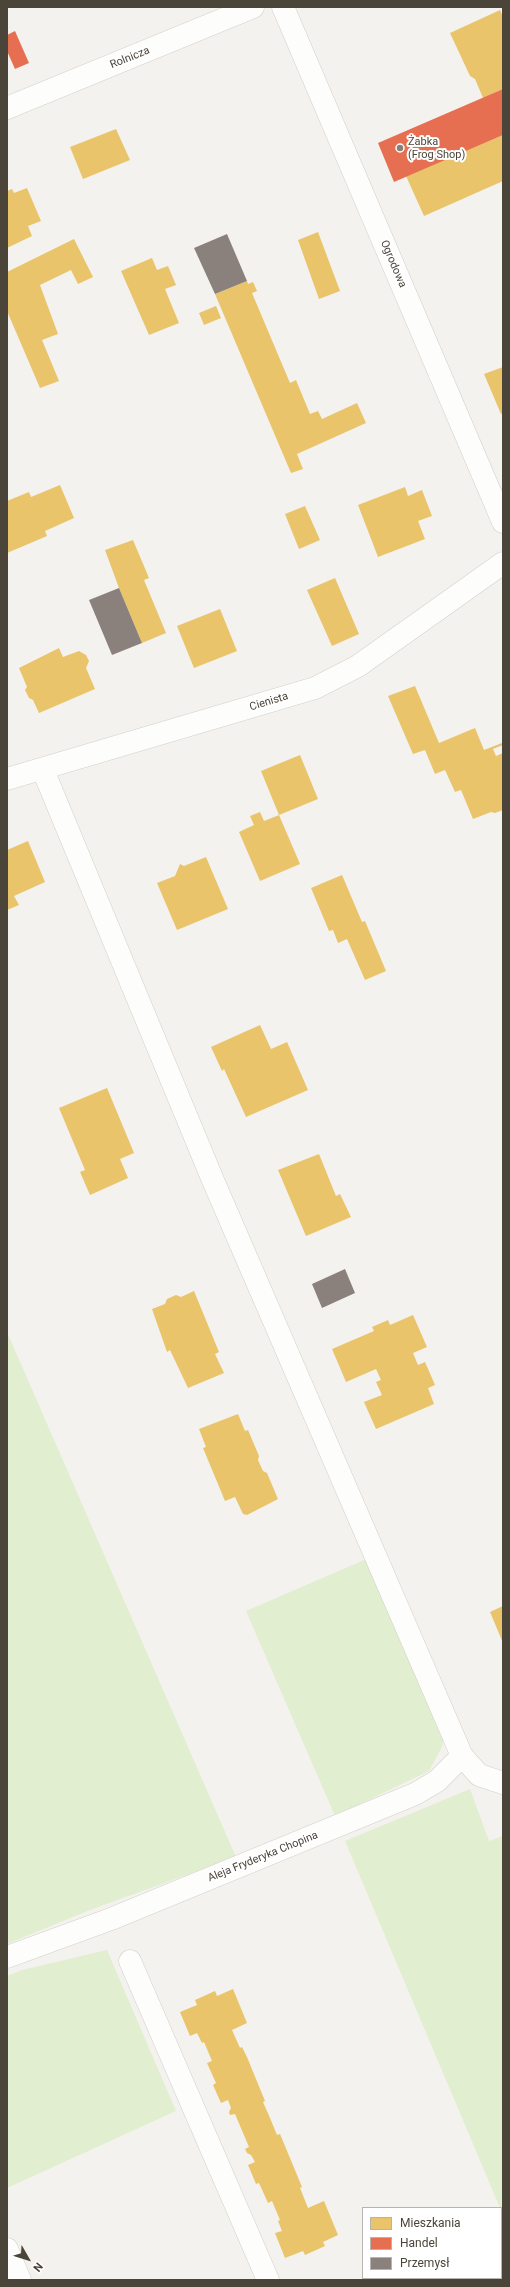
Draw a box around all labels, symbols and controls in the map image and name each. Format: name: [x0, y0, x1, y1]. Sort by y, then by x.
street label: Rolnicza: [108, 44, 152, 72]
place label: Żabka (Frog Shop): [408, 135, 465, 161]
marker: Żabka (Frog Shop): [395, 143, 405, 153]
street label: Ogrodowa: [377, 238, 409, 290]
street label: Cienista: [248, 690, 290, 714]
street label: Aleja Fryderyka Chopina: [206, 1829, 320, 1885]
legend: [362, 2207, 502, 2279]
text: Mieszkania: [400, 2216, 461, 2230]
text: Handel: [400, 2236, 438, 2250]
north arrow: [8, 2239, 48, 2279]
text: Przemysł: [400, 2256, 450, 2270]
text: N: [30, 2260, 45, 2274]

